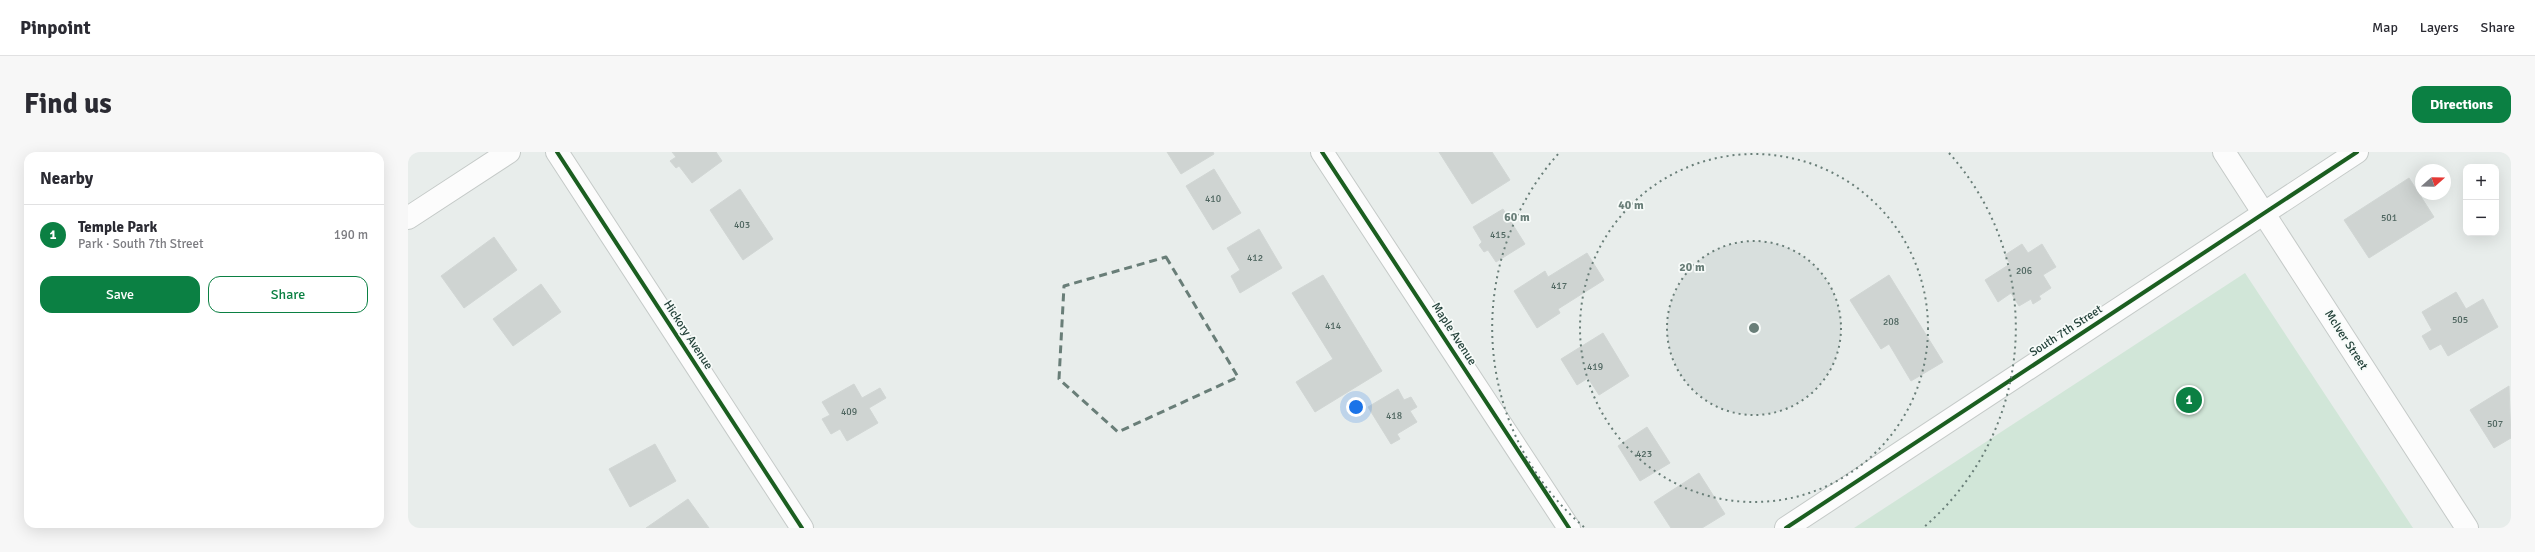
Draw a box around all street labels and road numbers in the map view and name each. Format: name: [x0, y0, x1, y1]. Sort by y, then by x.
street label: Hickory Avenue: [660, 298, 716, 372]
street label: Maple Avenue: [1428, 300, 1480, 368]
street label: South 7th Street: [2027, 302, 2105, 360]
street label: McIver Street: [2321, 307, 2371, 373]

